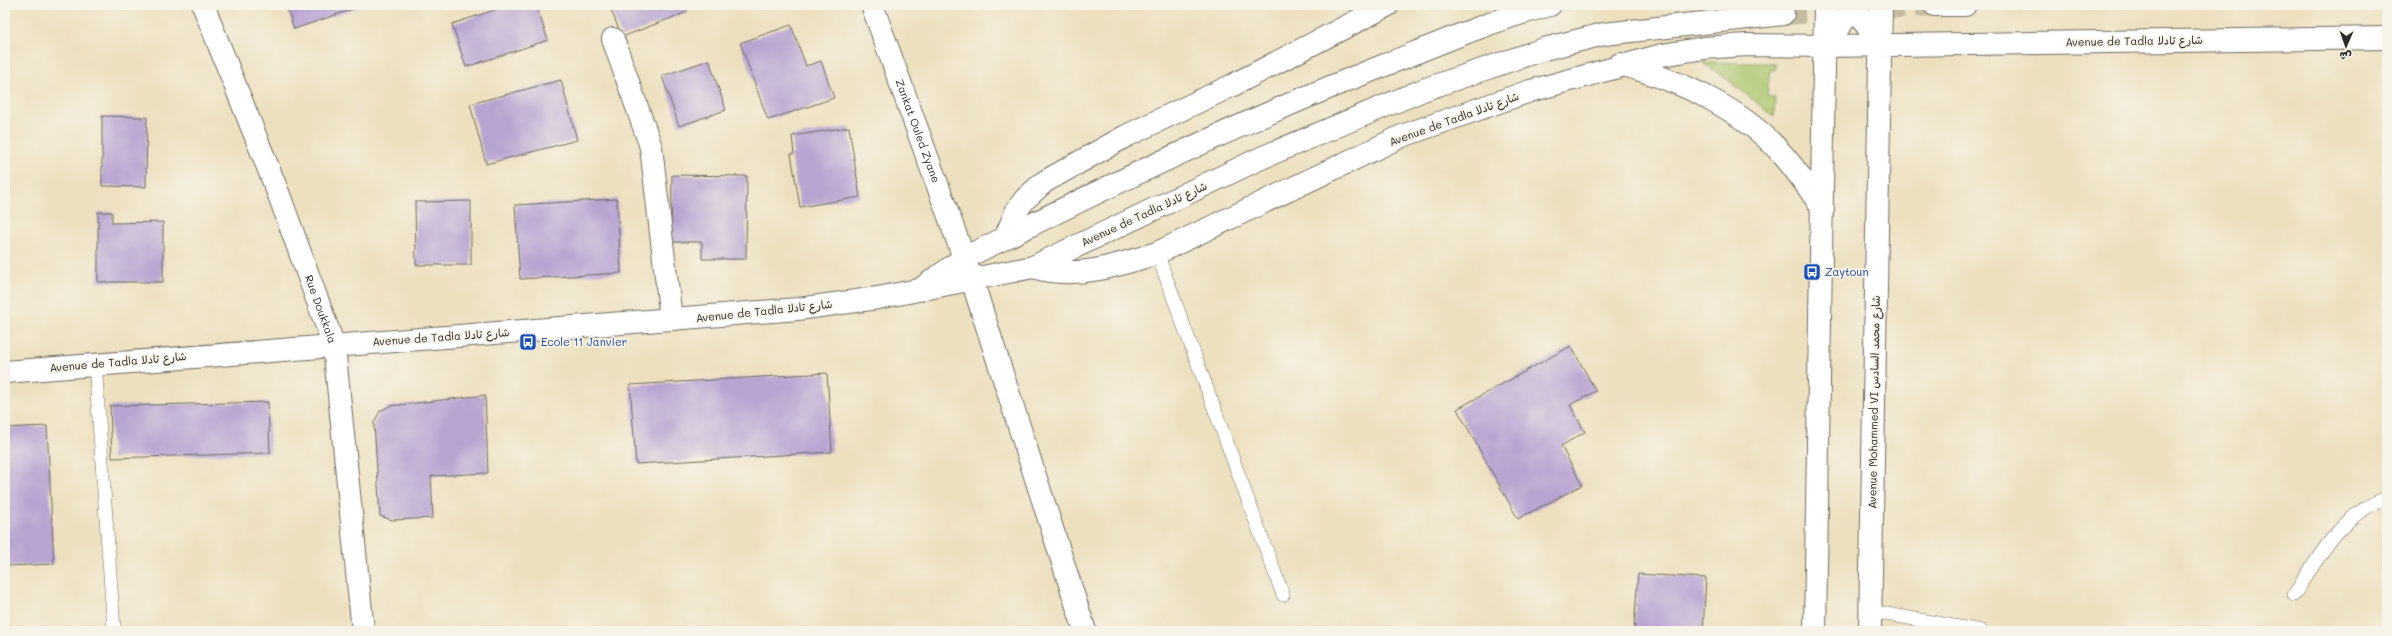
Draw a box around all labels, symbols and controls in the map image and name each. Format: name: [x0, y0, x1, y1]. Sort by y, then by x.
north arrow: [2326, 26, 2366, 66]
street label: Avenue de Tadla شارع تادلا: [2065, 32, 2203, 51]
text: ش: [2339, 49, 2352, 64]
street label: Zankat Ouled Zyane: [893, 77, 944, 185]
street label: Avenue de Tadla شارع تادلا: [1387, 88, 1522, 151]
street label: Avenue de Tadla شارع تادلا: [1078, 178, 1210, 251]
bus stop icon: Zaytoun: [1802, 262, 1822, 282]
place label: Zaytoun: [1825, 264, 1868, 279]
street label: Rue Doukkala: [302, 273, 340, 345]
street label: Avenue Mohammed VI شارع محمد السادس: [1864, 295, 1885, 509]
street label: Avenue de Tadla شارع تادلا: [695, 296, 833, 327]
street label: Avenue de Tadla شارع تادلا: [372, 324, 510, 351]
bus stop icon: Ecole 11 Janvier: [518, 332, 538, 352]
place label: Ecole 11 Janvier: [541, 334, 627, 349]
street label: Avenue de Tadla شارع تادلا: [49, 348, 187, 377]

